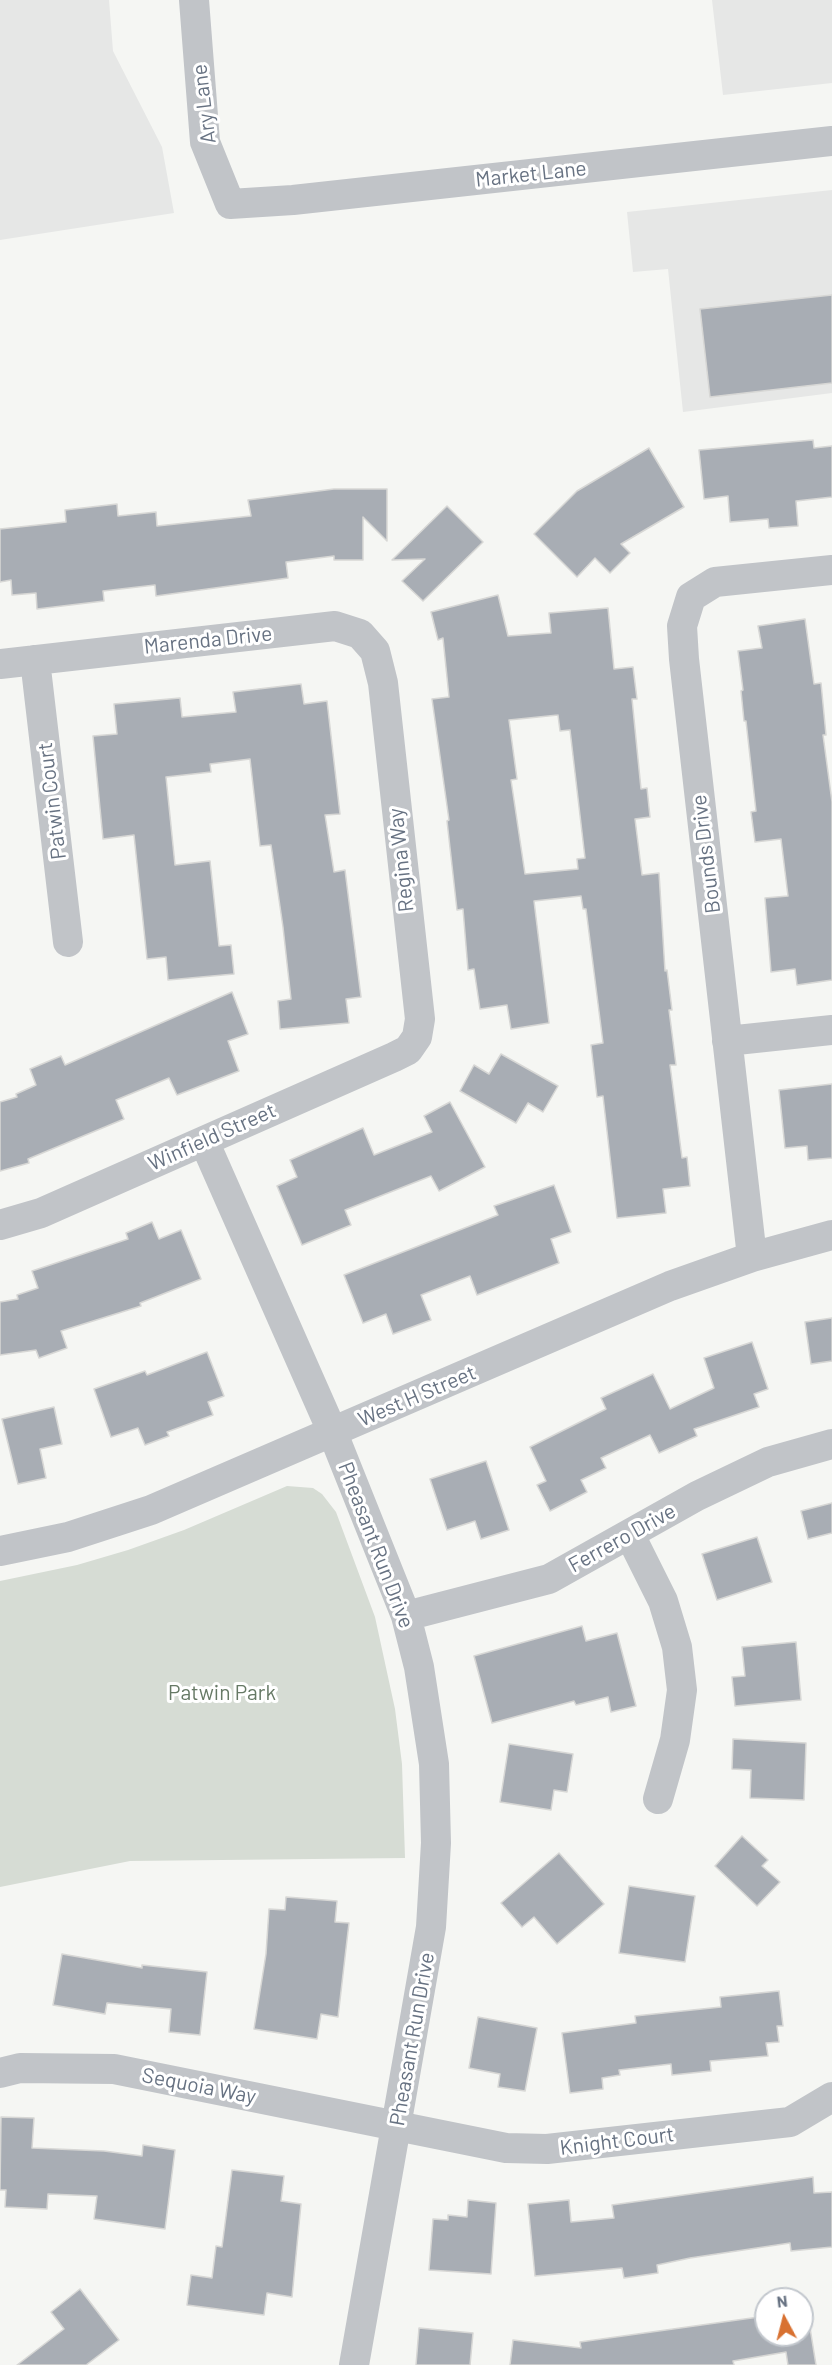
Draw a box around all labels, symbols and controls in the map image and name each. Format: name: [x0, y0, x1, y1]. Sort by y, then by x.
street label: Ary Lane: [187, 63, 221, 145]
street label: Market Lane: [474, 156, 588, 192]
street label: Marenda Drive: [143, 621, 273, 659]
street label: Patwin Court: [32, 741, 72, 861]
street label: Bounds Drive: [686, 793, 726, 915]
street label: Regina Way: [383, 807, 419, 913]
street label: Winfield Street: [144, 1098, 280, 1176]
street label: West H Street: [354, 1360, 480, 1432]
street label: Pheasant Run Drive: [333, 1458, 419, 1632]
street label: Ferrero Drive: [564, 1498, 680, 1578]
park label: Patwin Park: [168, 1680, 276, 1706]
street label: Pheasant Run Drive: [384, 1950, 440, 2128]
street label: Sequoia Way: [140, 2063, 258, 2109]
street label: Knight Court: [558, 2121, 676, 2161]
north arrow: [754, 2287, 814, 2347]
text: N: [776, 2291, 788, 2311]

